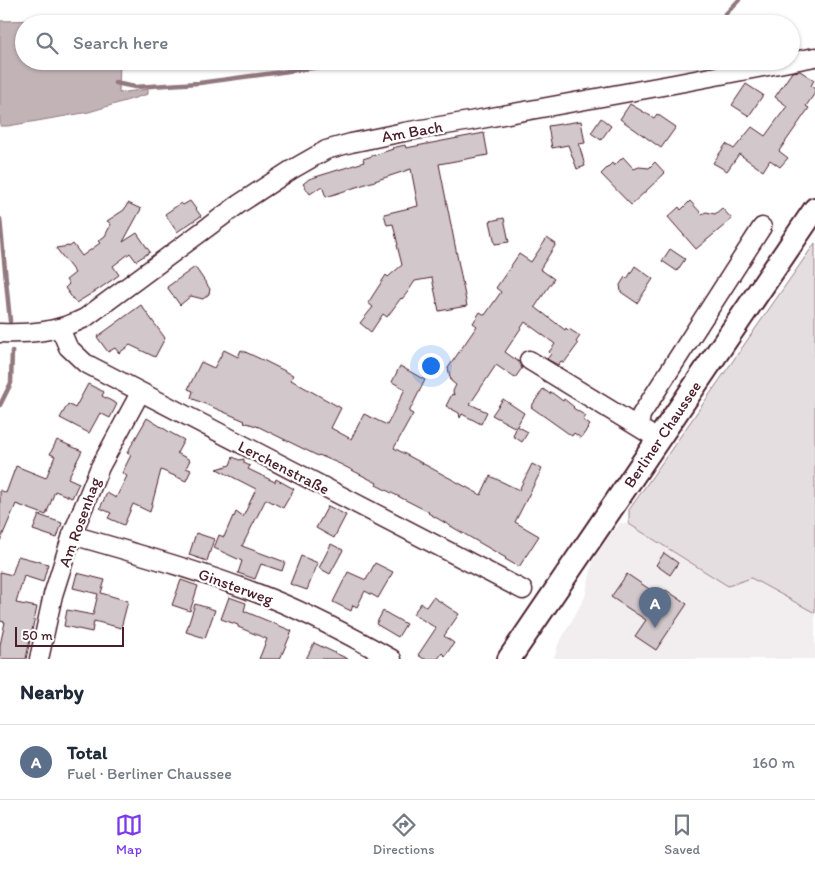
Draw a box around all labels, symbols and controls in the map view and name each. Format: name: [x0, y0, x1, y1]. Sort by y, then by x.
search box: [15, 15, 800, 70]
icon: search: [33, 29, 61, 57]
text: Search here: [73, 31, 168, 54]
street label: Am Bach: [380, 117, 445, 146]
your location: [418, 353, 444, 379]
street label: Berliner Chaussee: [620, 377, 705, 491]
street label: Lerchenstraße: [235, 436, 333, 499]
street label: Am Rosenhag: [54, 474, 105, 570]
street label: Ginsterweg: [196, 564, 277, 609]
pin: A: [639, 587, 671, 628]
scale bar: [15, 624, 124, 647]
text: 50 m: [22, 627, 53, 644]
text: Nearby: [20, 679, 84, 704]
text: Total: [67, 741, 107, 764]
text: A: [31, 753, 41, 772]
text: 160 m: [752, 753, 795, 772]
text: Fuel · Berliner Chaussee: [67, 764, 232, 783]
tab: Map: [115, 811, 143, 858]
tab: Directions: [373, 811, 434, 858]
tab: Saved: [664, 811, 700, 858]

